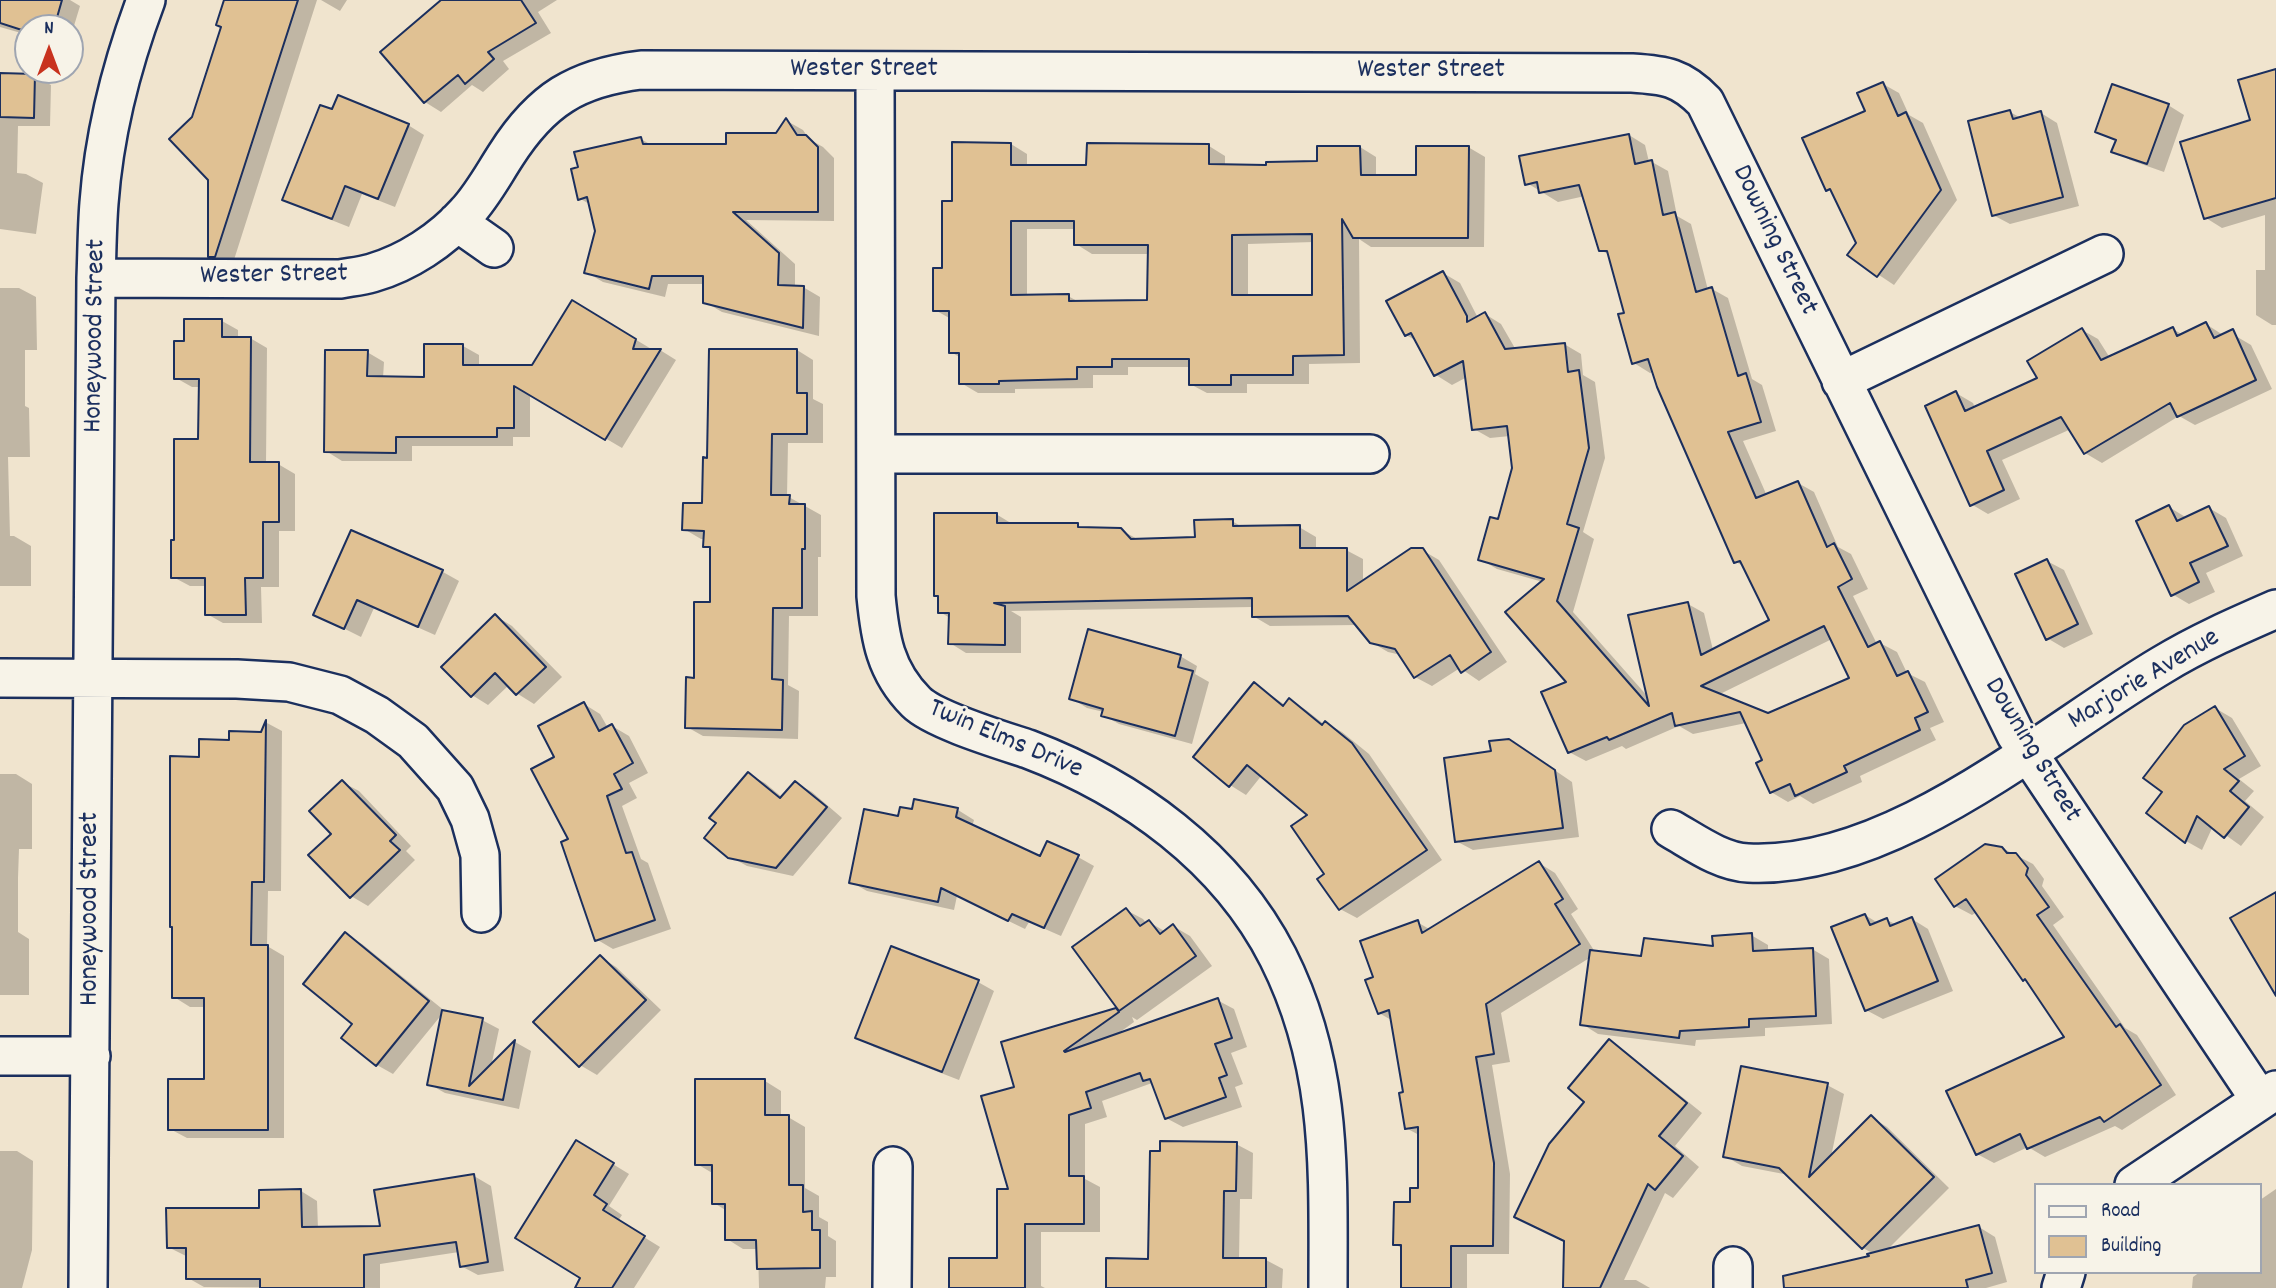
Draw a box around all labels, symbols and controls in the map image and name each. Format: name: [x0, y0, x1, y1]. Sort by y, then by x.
north arrow: [14, 14, 84, 84]
text: N: [44, 16, 54, 43]
street label: Wester Street: [790, 54, 938, 88]
street label: Wester Street: [1357, 55, 1505, 89]
street label: Downing Street: [1722, 161, 1824, 321]
street label: Honeywood Street: [79, 239, 115, 433]
street label: Wester Street: [200, 259, 348, 295]
street label: Marjorie Avenue: [2063, 623, 2227, 739]
street label: Downing Street: [1975, 673, 2087, 829]
street label: Twin Elms Drive: [923, 693, 1087, 789]
street label: Honeywood Street: [75, 812, 109, 1006]
legend: [2035, 1183, 2262, 1274]
text: Road: [2101, 1197, 2140, 1227]
text: Building: [2101, 1232, 2161, 1262]

